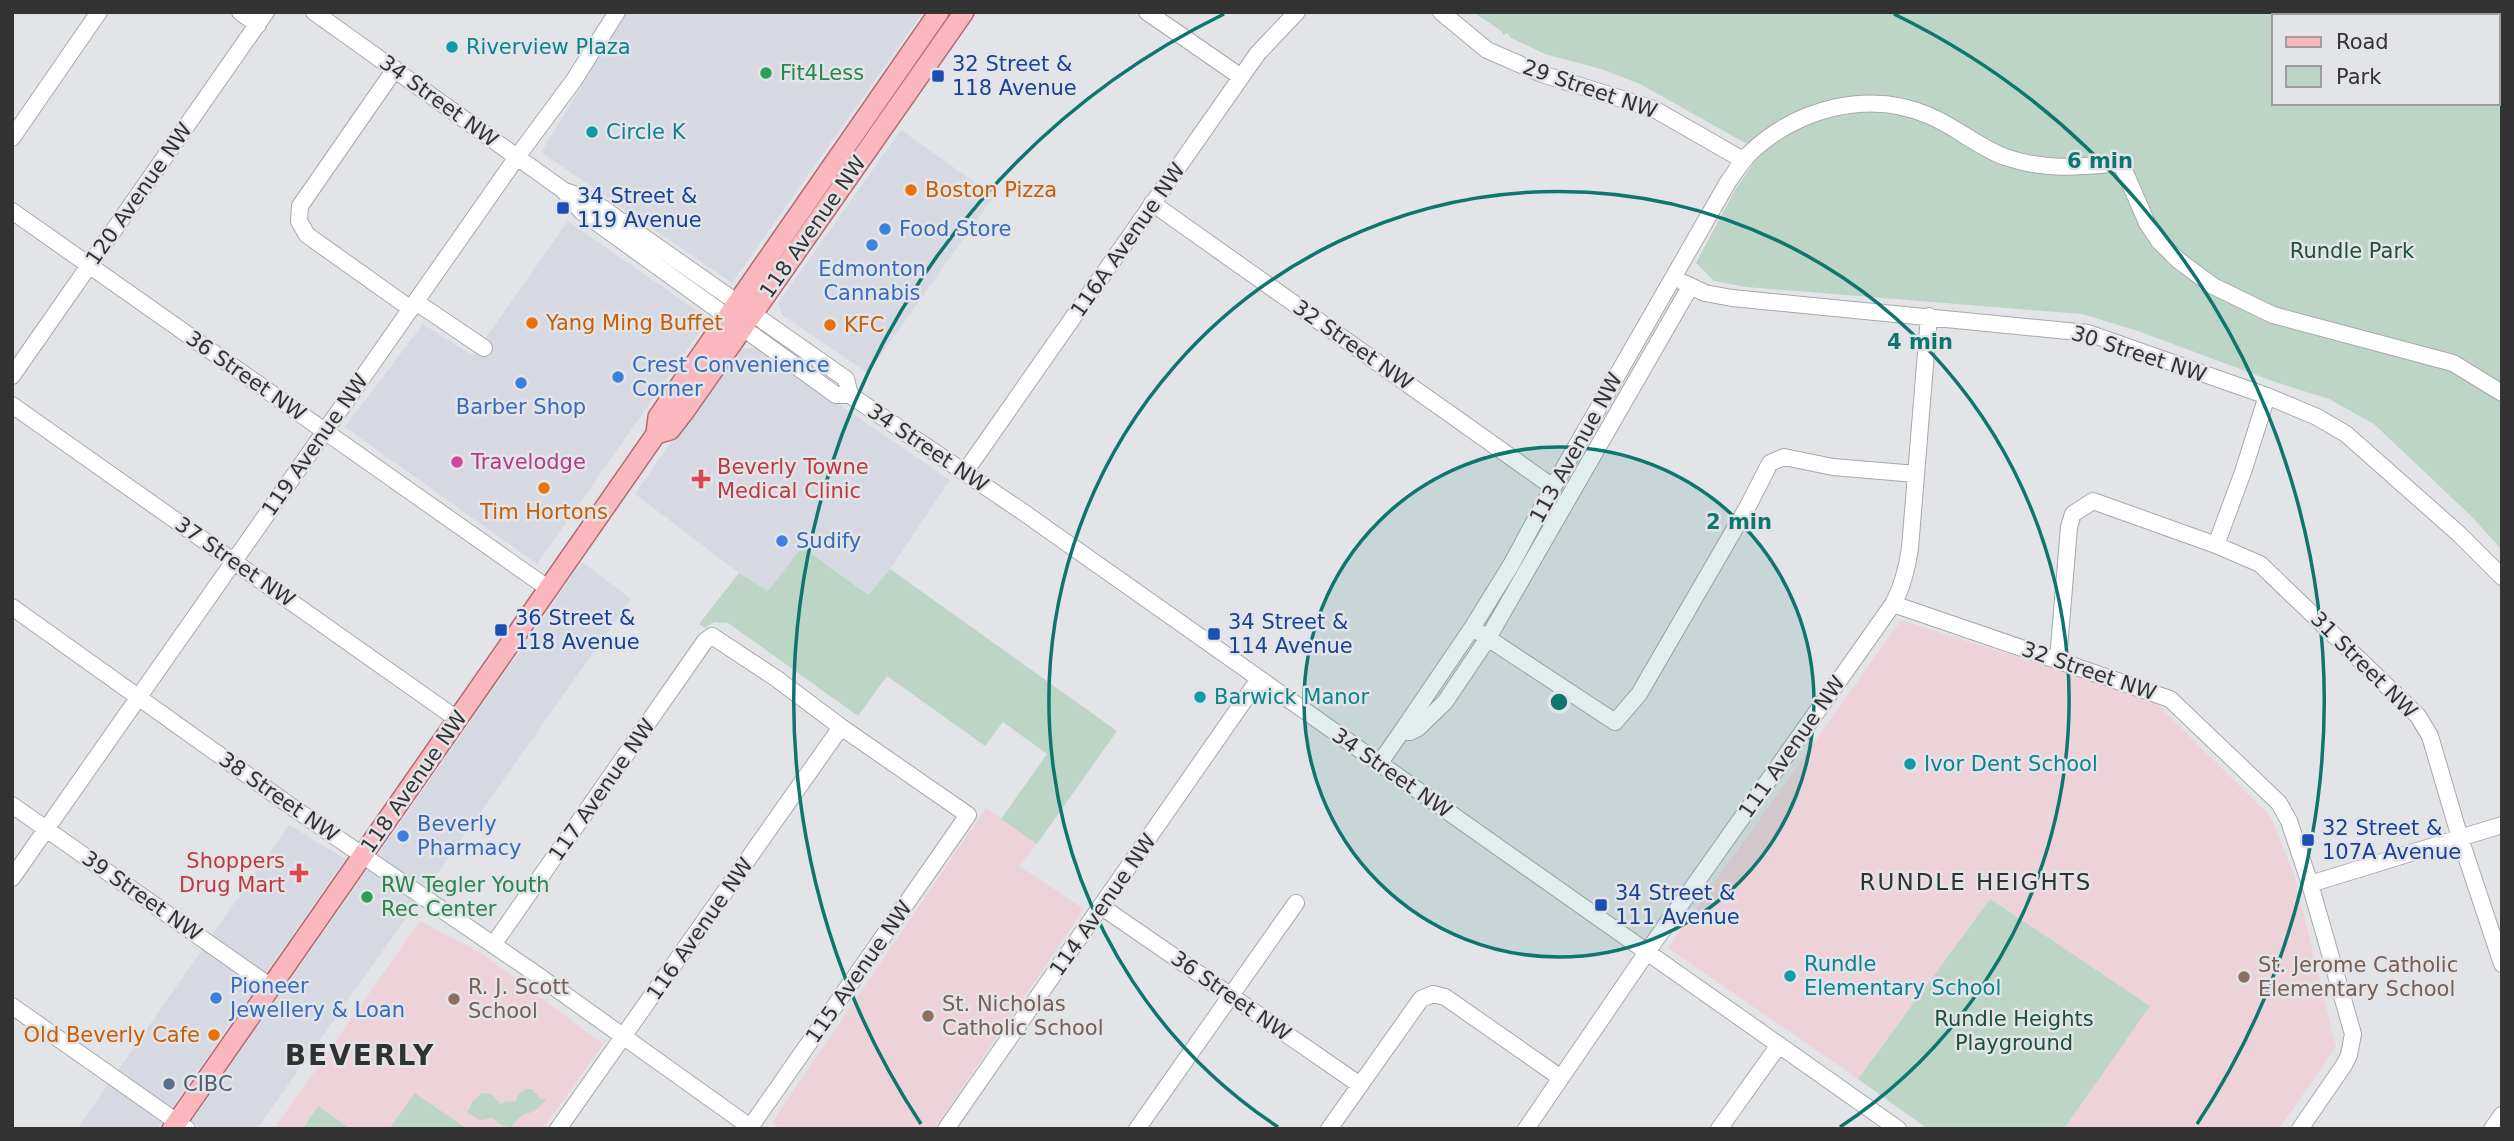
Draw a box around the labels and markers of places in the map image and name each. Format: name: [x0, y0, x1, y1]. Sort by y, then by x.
place label: Riverview Plaza: [466, 35, 631, 59]
marker: Riverview Plaza: [444, 39, 460, 55]
place label: 32 Street & 118 Avenue: [952, 52, 1077, 100]
place label: Fit4Less: [780, 61, 864, 85]
marker: Fit4Less: [758, 65, 774, 81]
marker: 32 Street & 118 Avenue: [930, 68, 946, 84]
place label: Circle K: [606, 120, 687, 144]
marker: Circle K: [584, 124, 600, 140]
place label: Boston Pizza: [925, 178, 1057, 202]
marker: Boston Pizza: [903, 182, 919, 198]
place label: 34 Street & 119 Avenue: [577, 184, 702, 232]
marker: 34 Street & 119 Avenue: [555, 200, 571, 216]
place label: Food Store: [899, 217, 1012, 241]
marker: Food Store: [877, 221, 893, 237]
marker: Edmonton Cannabis: [864, 237, 880, 253]
place label: Edmonton Cannabis: [818, 257, 926, 305]
place label: Yang Ming Buffet: [545, 311, 723, 335]
place label: KFC: [844, 313, 885, 337]
marker: Yang Ming Buffet: [524, 315, 540, 331]
marker: KFC: [822, 317, 838, 333]
place label: Crest Convenience Corner: [632, 353, 830, 401]
marker: Crest Convenience Corner: [610, 369, 626, 385]
marker: Barber Shop: [513, 375, 529, 391]
place label: Barber Shop: [456, 395, 586, 419]
place label: Travelodge: [470, 450, 586, 474]
marker: Travelodge: [449, 454, 465, 470]
place label: Beverly Towne Medical Clinic: [717, 455, 869, 503]
marker: Beverly Towne Medical Clinic: [691, 469, 711, 489]
marker: Tim Hortons: [536, 480, 552, 496]
place label: Tim Hortons: [479, 500, 608, 524]
place label: Sudify: [796, 529, 861, 553]
marker: Sudify: [774, 533, 790, 549]
place label: 36 Street & 118 Avenue: [515, 606, 640, 654]
place label: 34 Street & 114 Avenue: [1228, 610, 1353, 658]
marker: 36 Street & 118 Avenue: [493, 622, 509, 638]
marker: 34 Street & 114 Avenue: [1206, 626, 1222, 642]
place label: Barwick Manor: [1214, 685, 1369, 709]
marker: Barwick Manor: [1192, 689, 1208, 705]
centre of rings: [1547, 690, 1571, 714]
place label: Ivor Dent School: [1924, 752, 2098, 776]
marker: Ivor Dent School: [1902, 756, 1918, 772]
place label: Beverly Pharmacy: [417, 812, 521, 860]
place label: 32 Street & 107A Avenue: [2322, 816, 2461, 864]
marker: Beverly Pharmacy: [395, 828, 411, 844]
marker: 32 Street & 107A Avenue: [2300, 832, 2316, 848]
place label: Shoppers Drug Mart: [179, 849, 285, 897]
marker: Shoppers Drug Mart: [291, 865, 307, 881]
place label: RW Tegler Youth Rec Center: [381, 873, 550, 921]
place label: 34 Street & 111 Avenue: [1615, 881, 1740, 929]
marker: RW Tegler Youth Rec Center: [359, 889, 375, 905]
marker: 34 Street & 111 Avenue: [1593, 897, 1609, 913]
place label: Rundle Elementary School: [1804, 952, 2001, 1000]
place label: St. Jerome Catholic Elementary School: [2258, 953, 2458, 1001]
marker: Rundle Elementary School: [1782, 968, 1798, 984]
marker: St. Jerome Catholic Elementary School: [2236, 969, 2252, 985]
place label: Pioneer Jewellery & Loan: [228, 974, 405, 1022]
place label: R. J. Scott School: [468, 975, 569, 1023]
marker: Pioneer Jewellery & Loan: [208, 990, 224, 1006]
marker: R. J. Scott School: [446, 991, 462, 1007]
place label: St. Nicholas Catholic School: [942, 992, 1104, 1040]
marker: St. Nicholas Catholic School: [920, 1008, 936, 1024]
place label: Old Beverly Cafe: [24, 1023, 200, 1047]
marker: Old Beverly Cafe: [206, 1027, 222, 1043]
place label: CIBC: [183, 1072, 233, 1096]
marker: CIBC: [161, 1076, 177, 1092]

